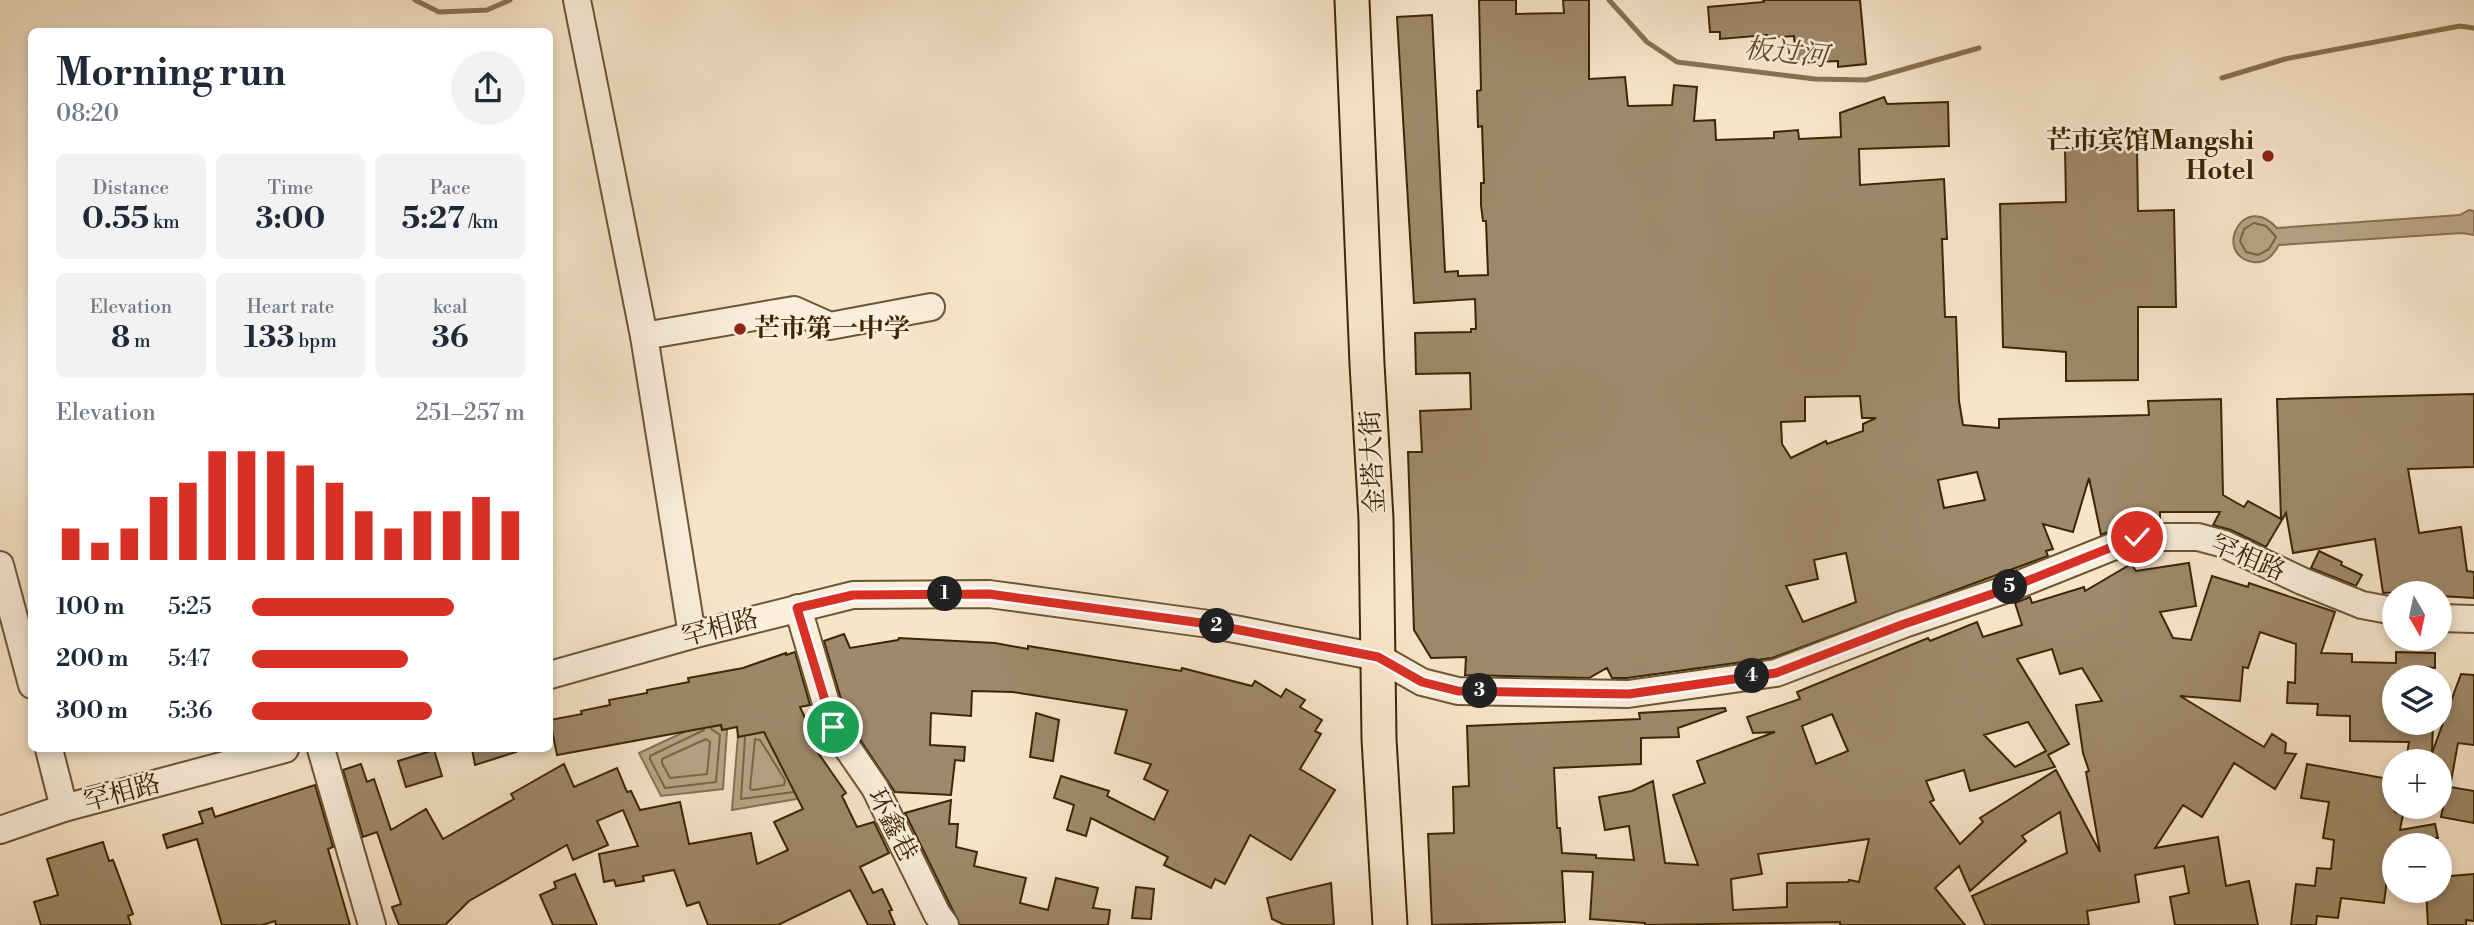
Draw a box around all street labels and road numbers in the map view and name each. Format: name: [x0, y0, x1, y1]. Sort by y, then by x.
street label: 金塔大街: [1354, 409, 1392, 515]
street label: 罕相路: [2206, 528, 2290, 588]
street label: 罕相路: [678, 602, 762, 654]
street label: 罕相路: [80, 767, 164, 819]
street label: 环鑫巷: [860, 783, 924, 867]

